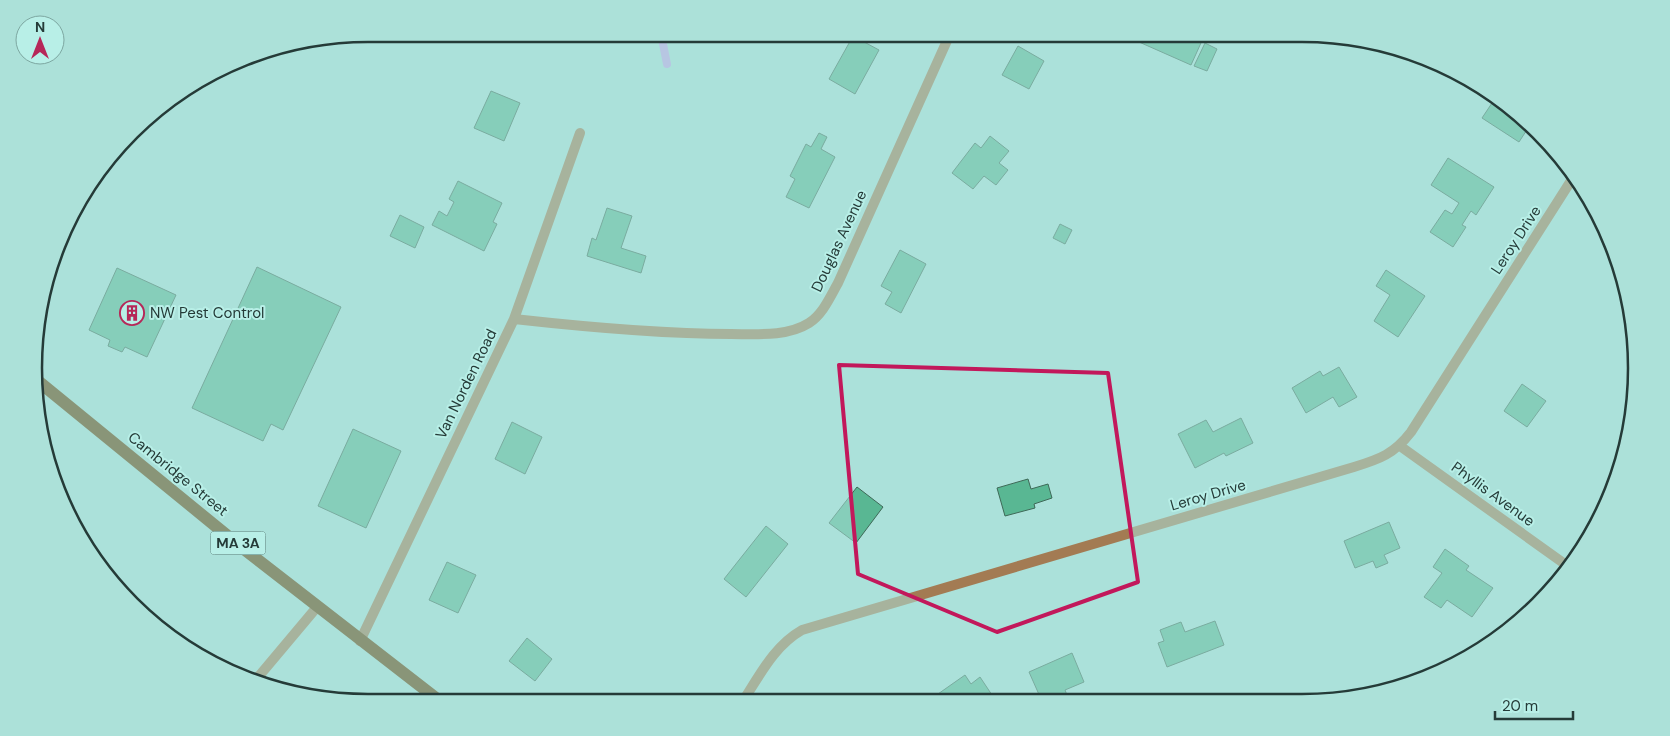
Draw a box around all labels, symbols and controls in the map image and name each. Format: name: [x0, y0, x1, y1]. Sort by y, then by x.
north arrow: [15, 15, 65, 65]
text: N: [35, 18, 45, 36]
street label: Douglas Avenue: [807, 187, 871, 295]
street label: Leroy Drive: [1487, 202, 1545, 278]
building icon: NW Pest Control: [119, 300, 145, 326]
place label: NW Pest Control: [150, 303, 264, 323]
street label: Van Norden Road: [431, 326, 501, 442]
street label: Cambridge Street: [124, 427, 232, 521]
street label: Phyllis Avenue: [1447, 457, 1539, 531]
street label: Leroy Drive: [1168, 475, 1248, 515]
road number: MA 3A: [210, 532, 266, 554]
scale bar: [1495, 688, 1572, 720]
text: 20 m: [1502, 696, 1538, 716]

